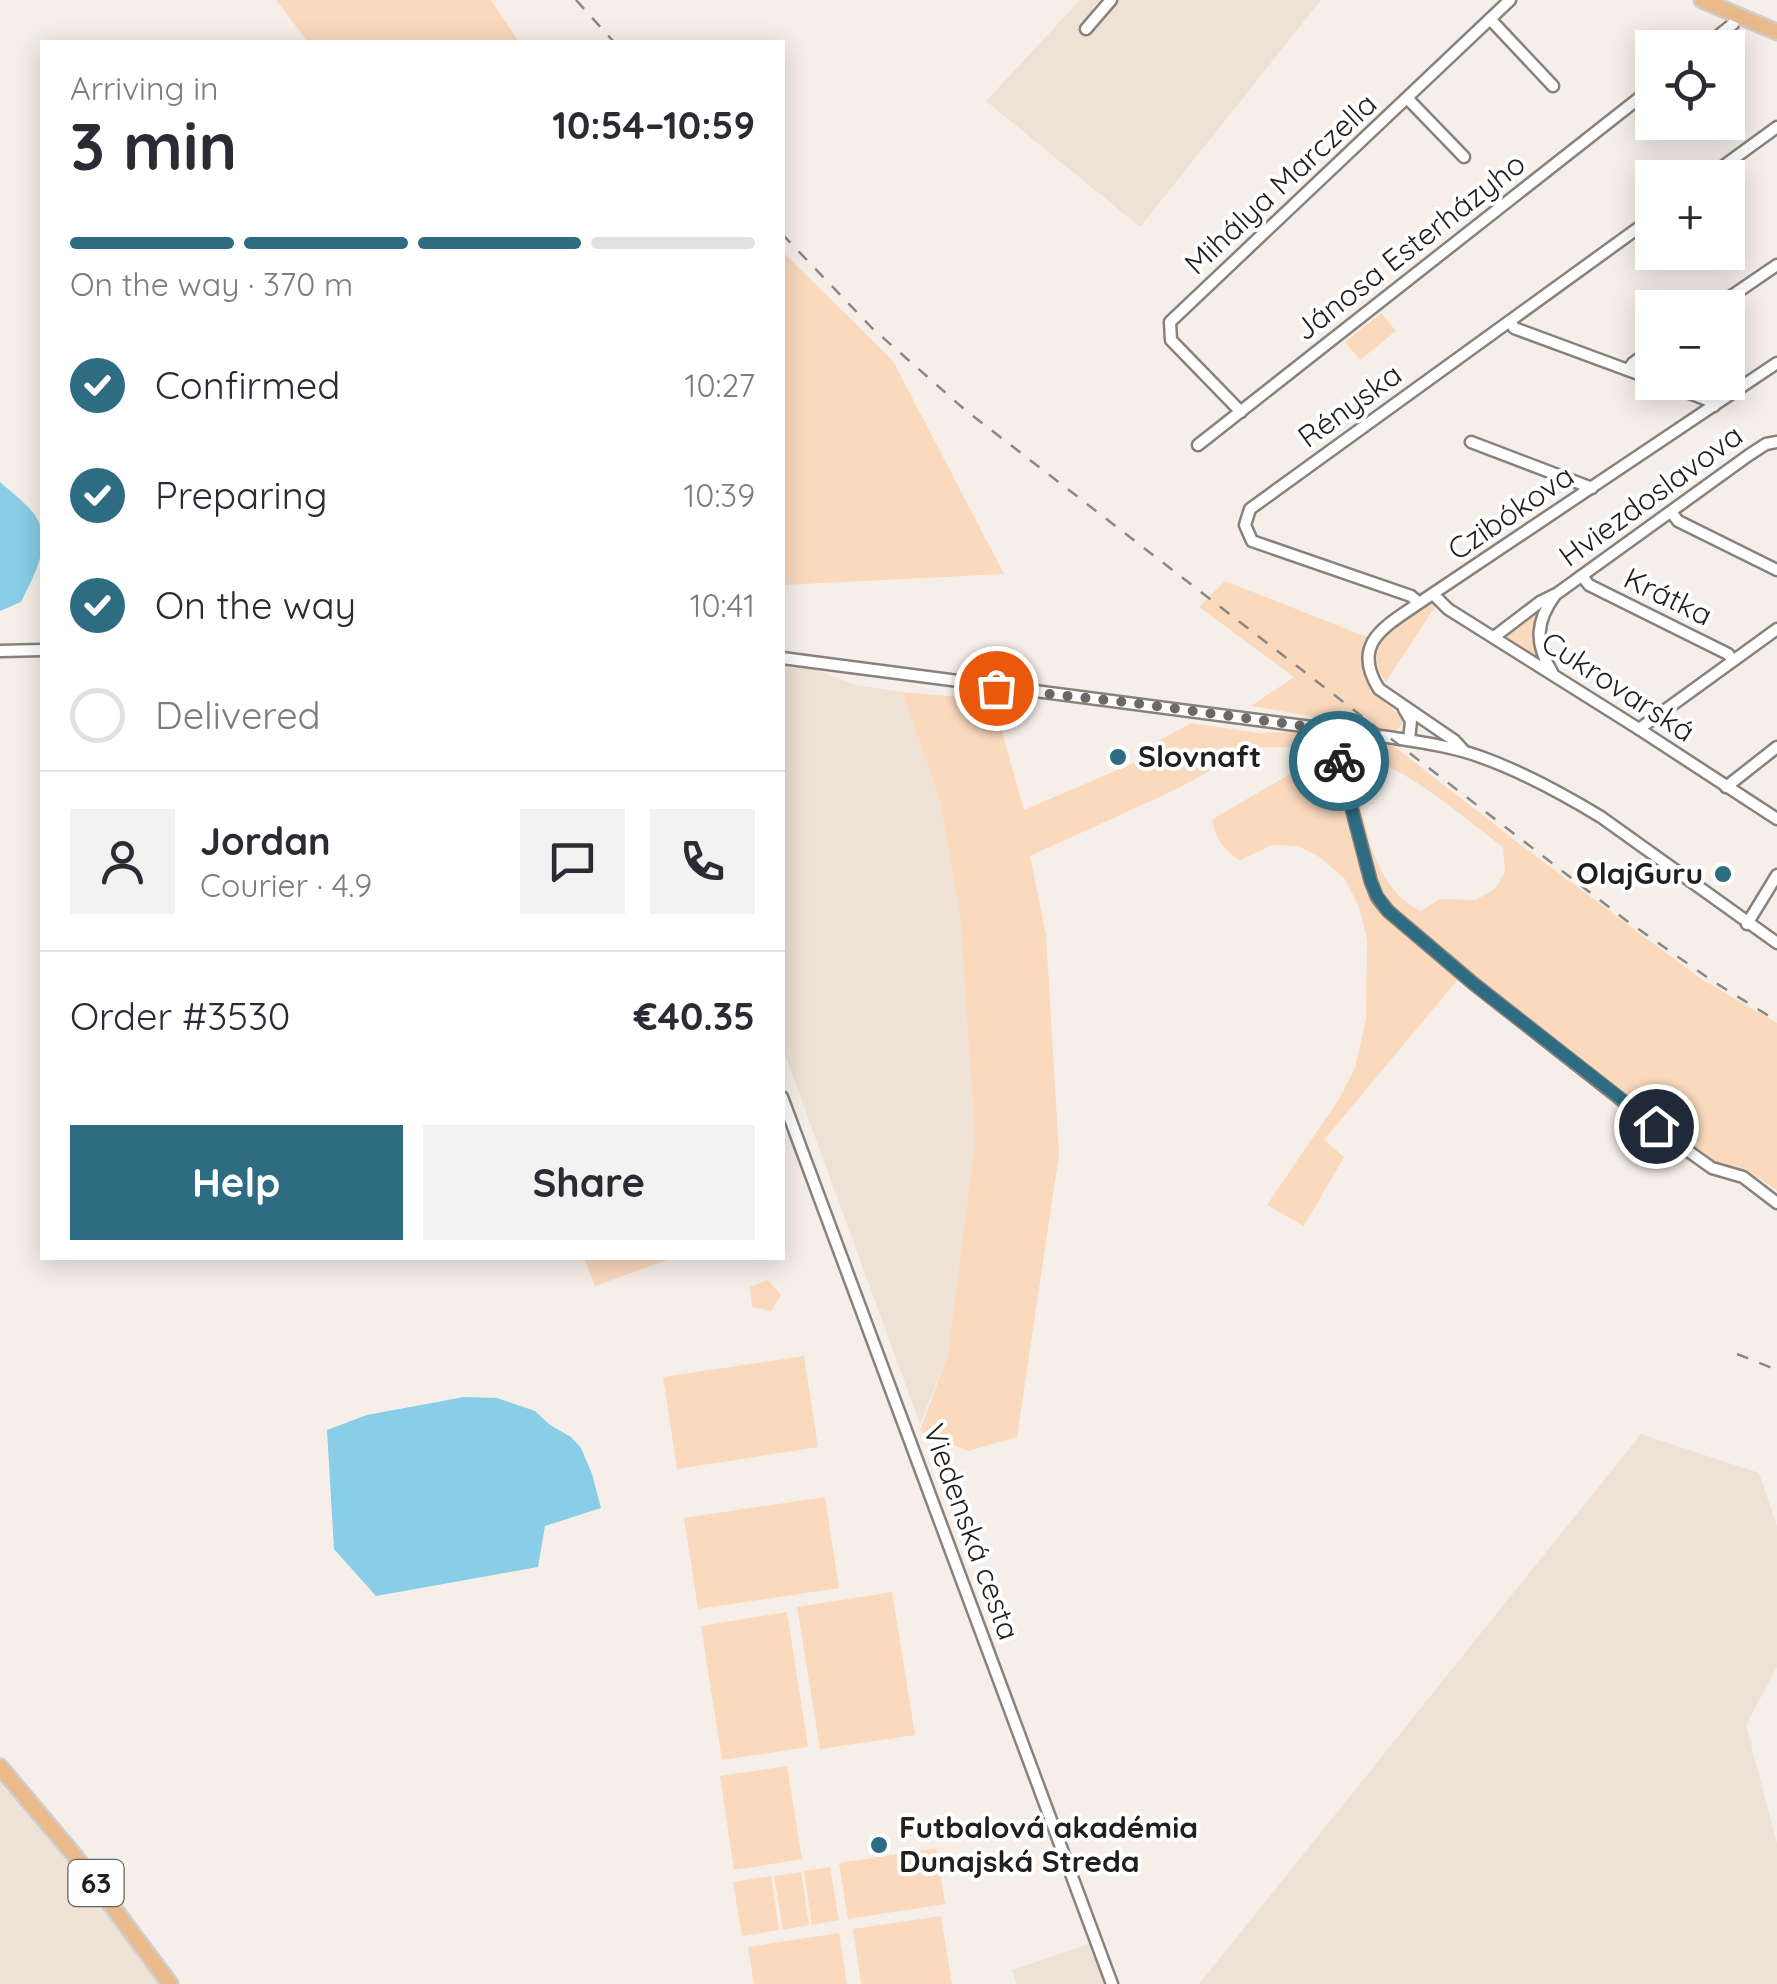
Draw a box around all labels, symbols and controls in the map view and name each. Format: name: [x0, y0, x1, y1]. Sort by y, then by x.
map controls: [1635, 30, 1745, 400]
button: locate: [1635, 30, 1745, 140]
text: Arriving in: [70, 68, 219, 108]
street label: Mihálya Marczella: [1176, 85, 1384, 282]
text: 10:54–10:59: [552, 101, 755, 149]
text: 3 min: [70, 105, 237, 186]
street label: Jánosa Esterházyho: [1286, 144, 1533, 348]
button: +: [1635, 160, 1745, 270]
text: On the way · 370 m: [70, 264, 353, 304]
button: −: [1635, 290, 1745, 400]
street label: Rényska: [1290, 355, 1409, 456]
icon: check: [70, 358, 125, 413]
text: Confirmed: [155, 361, 340, 409]
text: 10:27: [685, 365, 755, 405]
street label: Hviezdoslavova: [1551, 416, 1750, 575]
street label: Czibókova: [1440, 456, 1581, 568]
icon: check: [70, 468, 125, 523]
text: Preparing: [155, 471, 327, 519]
text: 10:39: [684, 475, 755, 515]
street label: Krátka: [1618, 558, 1719, 634]
icon: check: [70, 578, 125, 633]
text: On the way: [155, 581, 356, 629]
text: 10:41: [690, 585, 755, 625]
street label: Cukrovarská: [1535, 622, 1702, 750]
pin: [954, 646, 1039, 731]
icon: bag: [969, 661, 1024, 716]
text: Delivered: [155, 691, 321, 739]
courier: [1289, 711, 1389, 811]
icon: bike: [1312, 734, 1367, 789]
place label: Slovnaft: [1138, 737, 1261, 775]
marker: Slovnaft: [1107, 746, 1129, 768]
button: person: [70, 809, 175, 914]
button: chat: [520, 809, 625, 914]
button: phone: [650, 809, 755, 914]
text: Jordan: [200, 817, 331, 865]
place label: OlajGuru: [1576, 854, 1703, 892]
marker: OlajGuru: [1712, 863, 1734, 885]
text: Courier · 4.9: [200, 865, 372, 905]
text: Order #3530: [70, 992, 290, 1040]
text: €40.35: [634, 992, 755, 1040]
pin: [1614, 1084, 1699, 1169]
icon: home: [1629, 1099, 1684, 1154]
button: Help: [70, 1125, 403, 1240]
button: Share: [423, 1125, 755, 1240]
street label: Viedenská cesta: [915, 1418, 1029, 1645]
place label: Futbalová akadémia Dunajská Streda: [899, 1808, 1198, 1880]
marker: Futbalová akadémia Dunajská Streda: [868, 1834, 890, 1856]
road number: 63: [68, 1860, 124, 1906]

